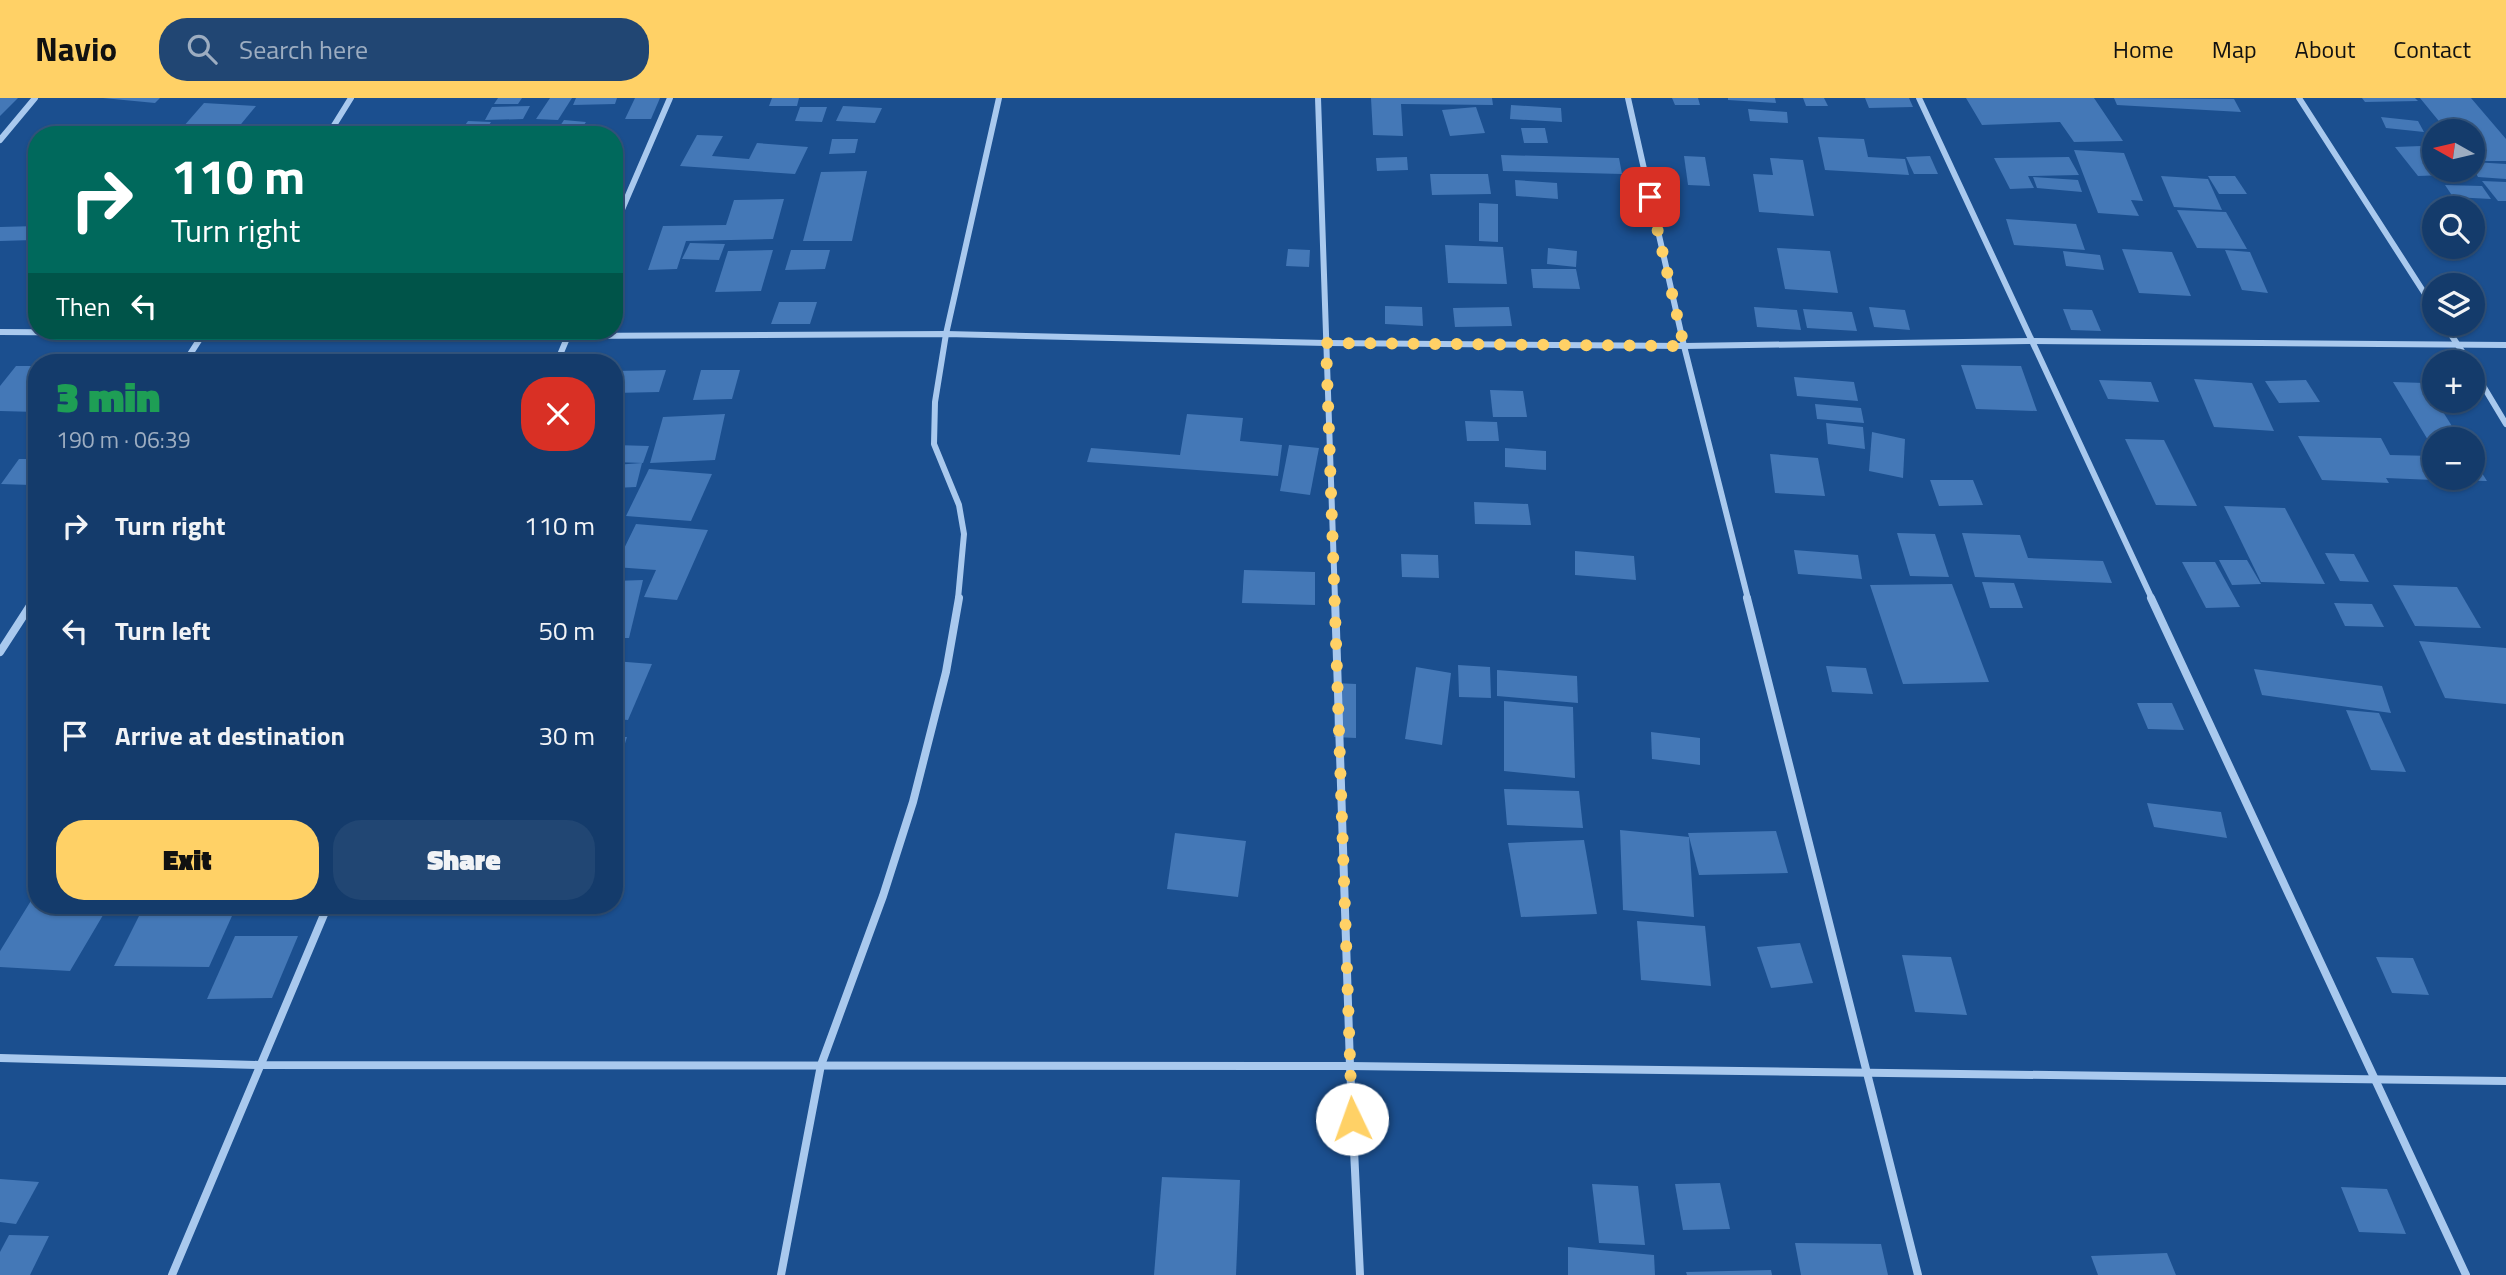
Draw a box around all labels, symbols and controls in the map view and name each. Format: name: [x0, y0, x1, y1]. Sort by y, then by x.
search box: [159, 18, 649, 81]
text: Navio: [35, 24, 117, 74]
icon: search: [183, 30, 221, 68]
text: Search here: [239, 30, 368, 69]
text: Home: [2113, 31, 2174, 67]
text: Map: [2212, 31, 2257, 67]
text: About: [2295, 31, 2355, 67]
text: Contact: [2393, 31, 2471, 67]
north arrow: [2422, 119, 2485, 182]
map controls: [2422, 119, 2485, 490]
text: 110 m: [171, 138, 305, 213]
icon: right: [56, 154, 147, 245]
pin: [1620, 167, 1680, 227]
icon: arrive: [1631, 178, 1669, 216]
button: search: [2422, 196, 2485, 259]
text: Turn right: [171, 206, 300, 254]
button: layers: [2422, 273, 2485, 336]
text: Then: [56, 287, 111, 326]
icon: left: [125, 287, 163, 325]
button: +: [2422, 350, 2485, 413]
text: 3 min: [56, 364, 160, 428]
button: close: [521, 377, 595, 451]
text: 190 m · 06:39: [56, 422, 191, 457]
button: −: [2422, 427, 2485, 490]
text: Turn right: [115, 506, 226, 545]
text: 110 m: [524, 506, 595, 545]
icon: right: [56, 507, 94, 545]
text: Turn left: [115, 611, 210, 650]
text: 50 m: [538, 611, 595, 650]
icon: left: [56, 612, 94, 650]
text: Arrive at destination: [115, 716, 345, 755]
text: 30 m: [538, 716, 595, 755]
icon: arrive: [56, 717, 94, 755]
button: Exit: [56, 820, 319, 900]
button: Share: [333, 820, 595, 900]
position arrow: [1315, 1082, 1389, 1156]

